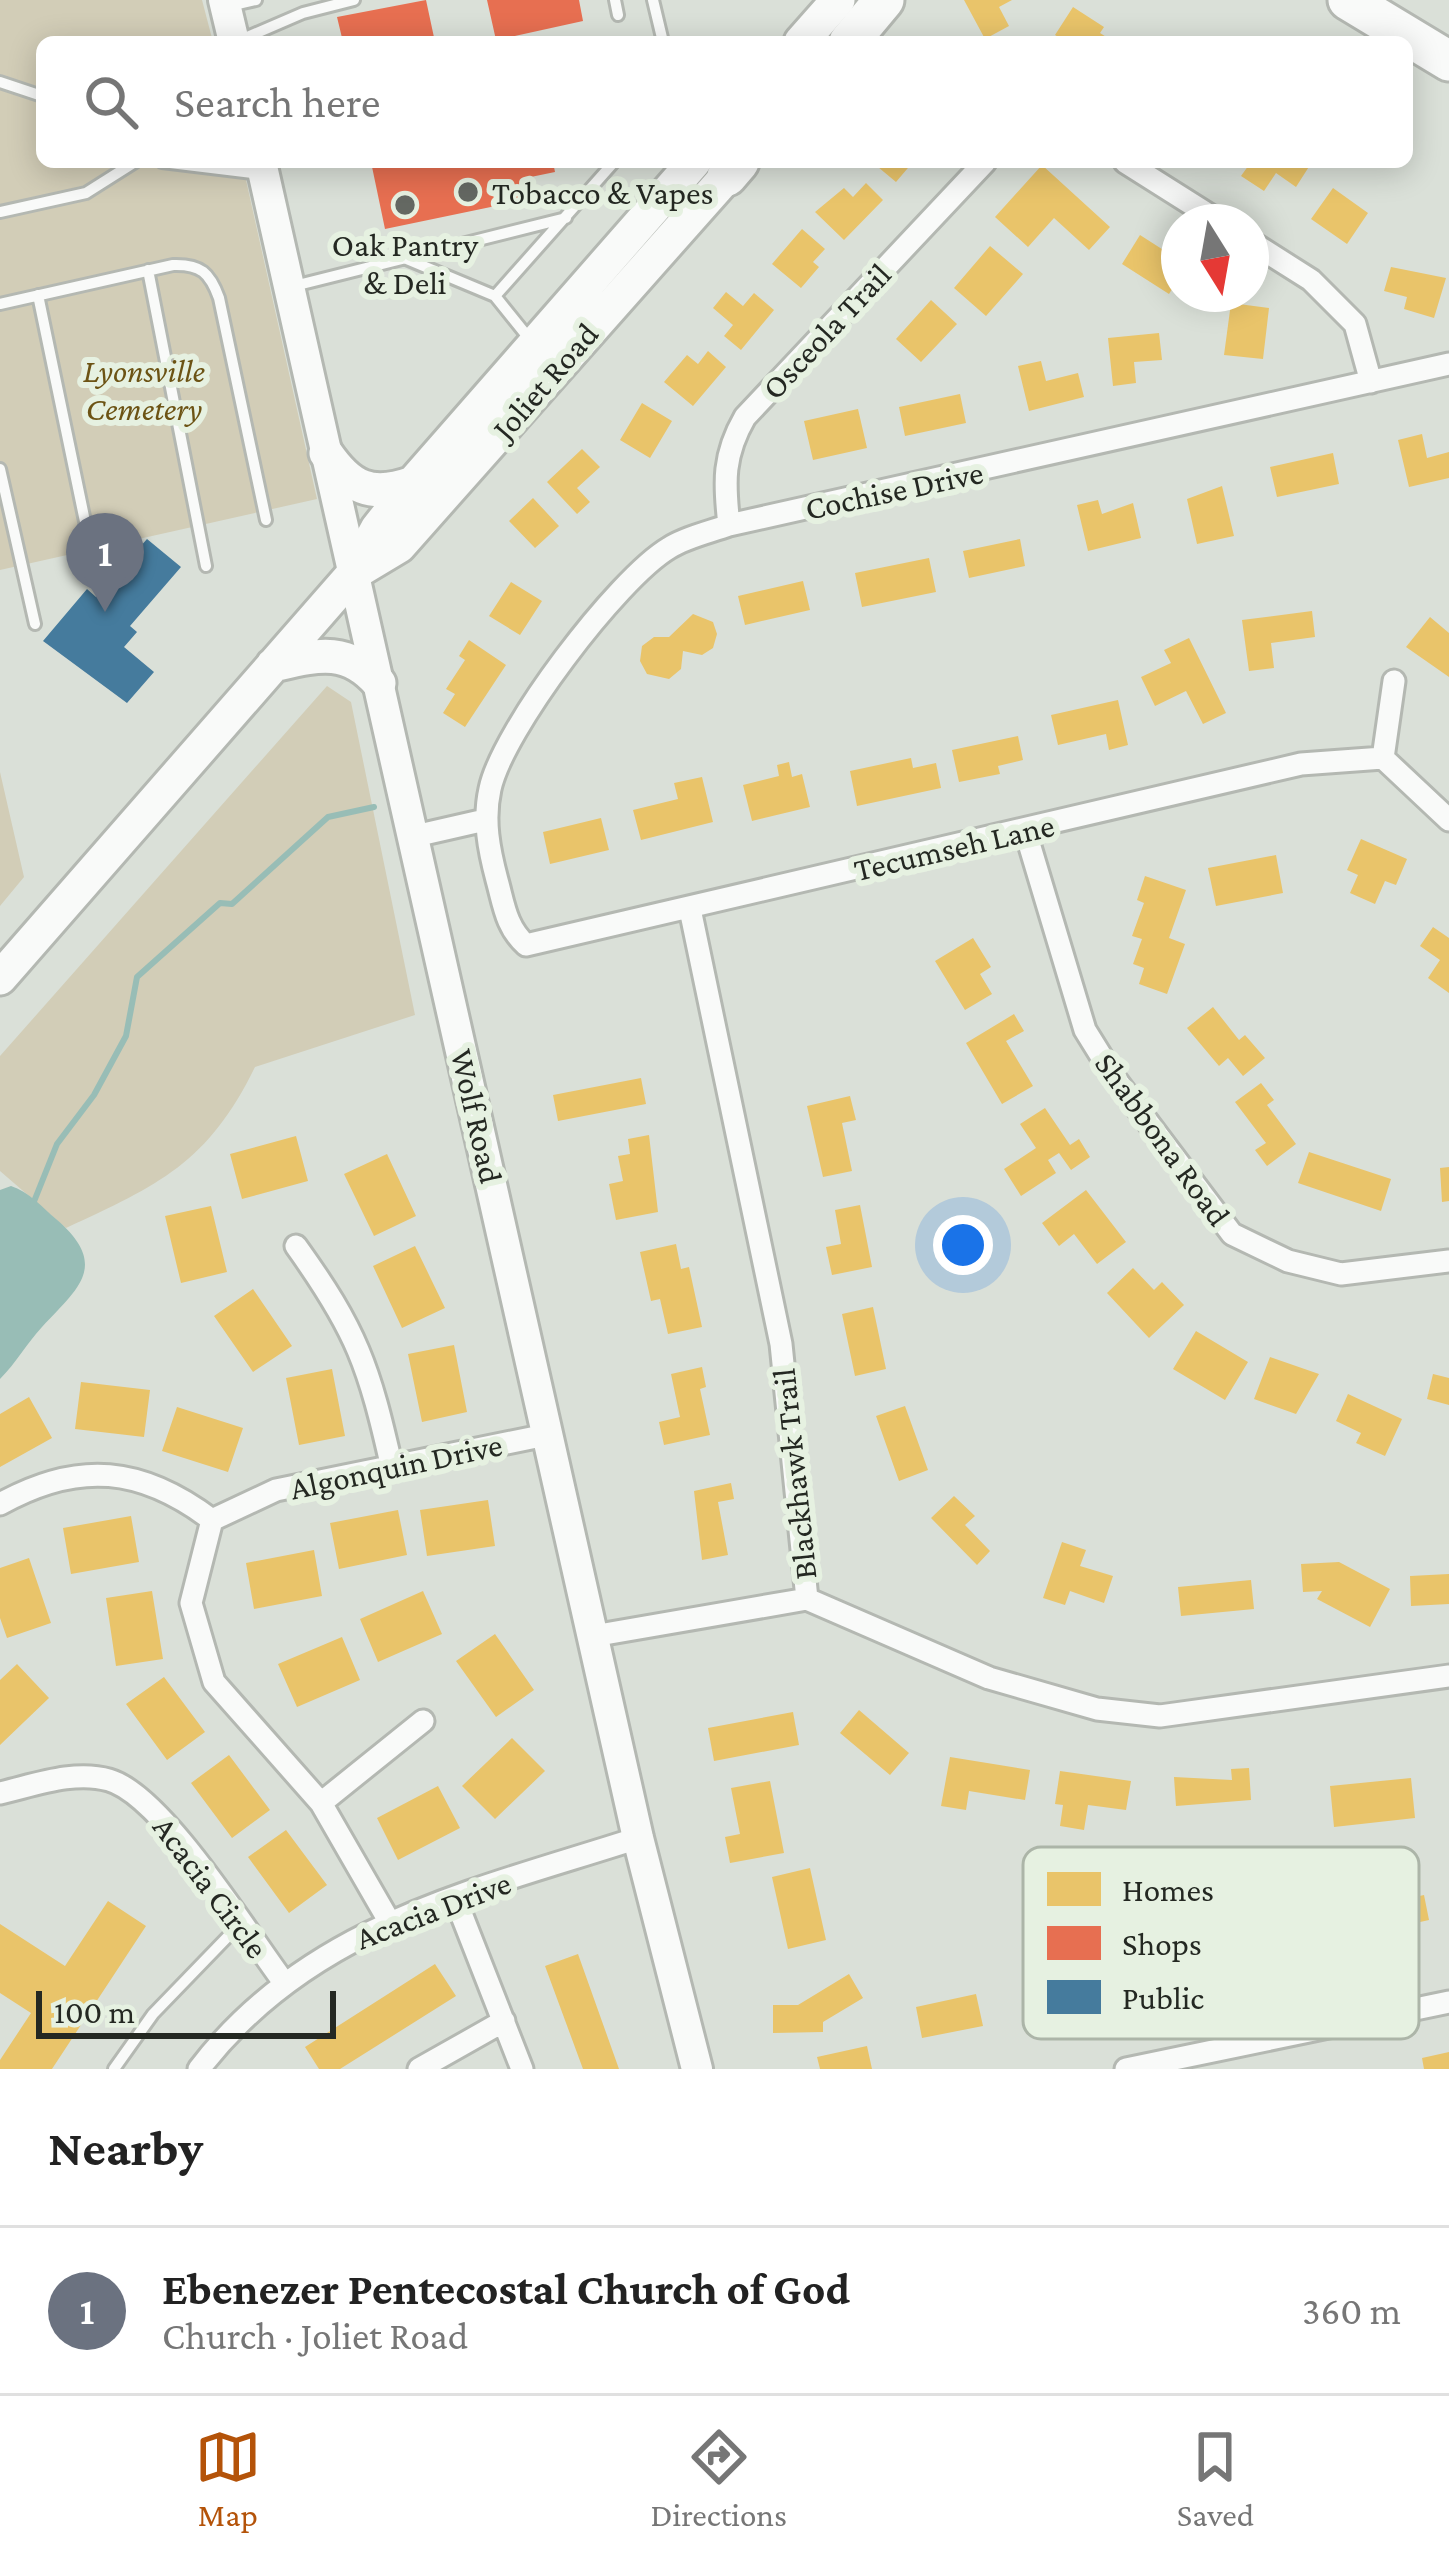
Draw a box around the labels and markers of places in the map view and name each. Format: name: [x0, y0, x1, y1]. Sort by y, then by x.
place label: Tobacco & Vapes: [492, 174, 713, 211]
marker: Tobacco & Vapes: [455, 179, 481, 205]
marker: Oak Pantry & Deli: [392, 192, 418, 218]
place label: Oak Pantry & Deli: [332, 226, 479, 301]
pin: 1: [66, 513, 144, 612]

